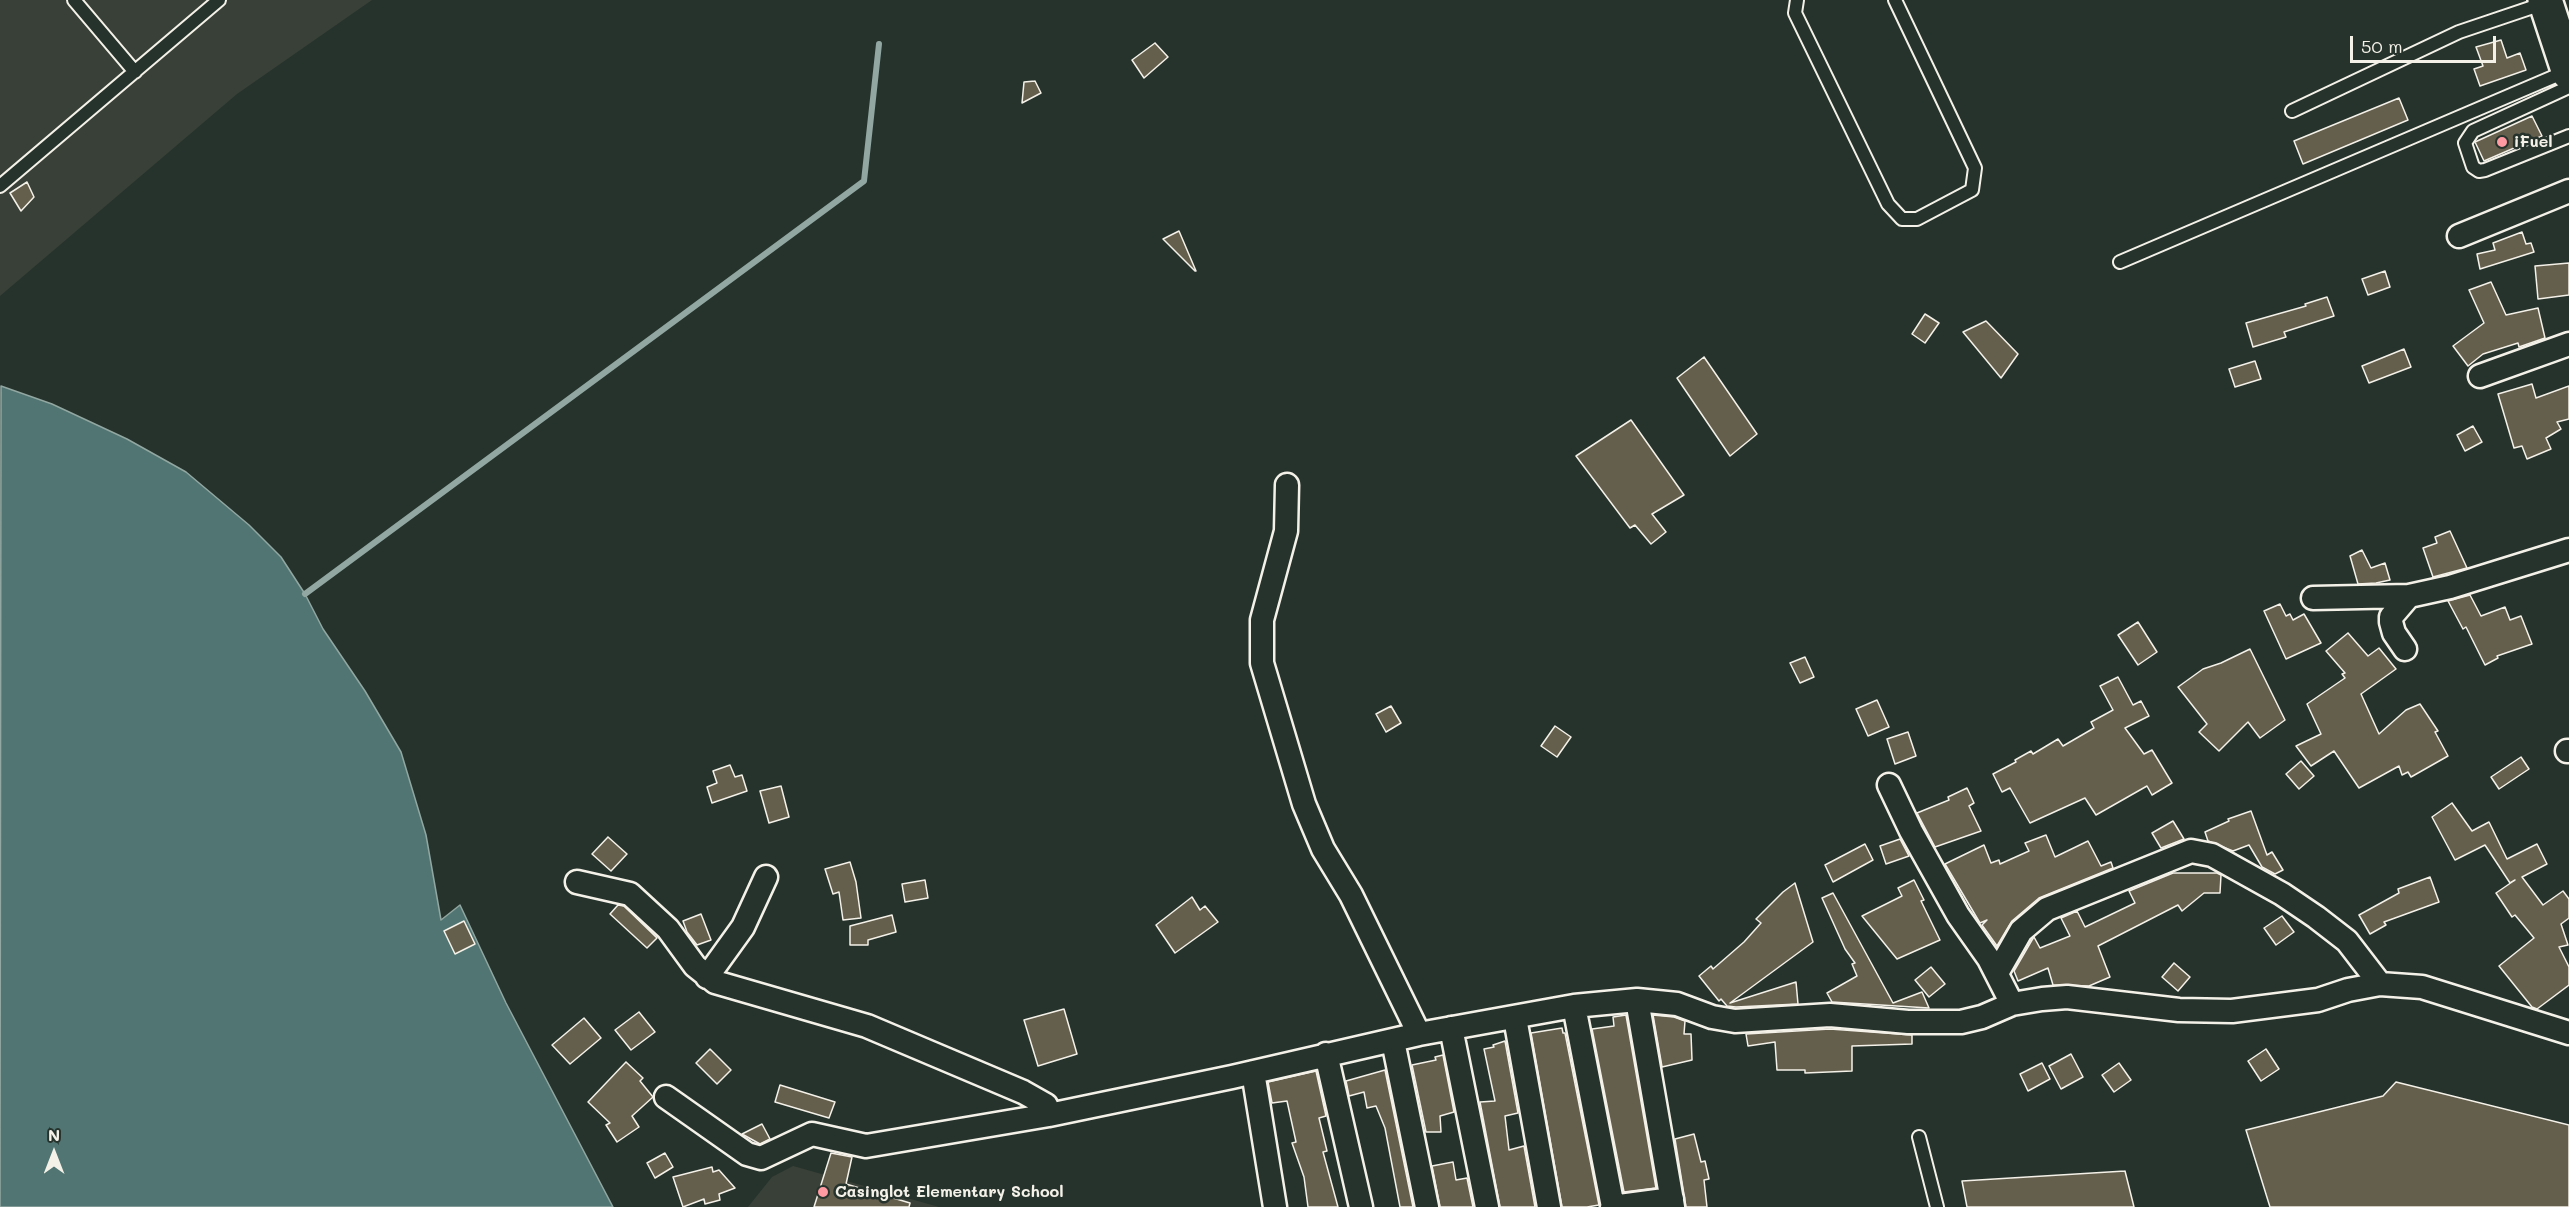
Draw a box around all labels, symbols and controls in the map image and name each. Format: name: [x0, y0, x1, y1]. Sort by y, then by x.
scale bar: [2353, 24, 2498, 62]
text: 50 m: [2361, 34, 2403, 58]
place label: iFuel: [2514, 132, 2553, 152]
marker: iFuel: [2495, 135, 2509, 149]
north arrow: [24, 1123, 84, 1183]
text: N: [48, 1124, 60, 1145]
place label: Casinglot Elementary School: [835, 1182, 1064, 1202]
marker: Casinglot Elementary School: [816, 1185, 830, 1199]

